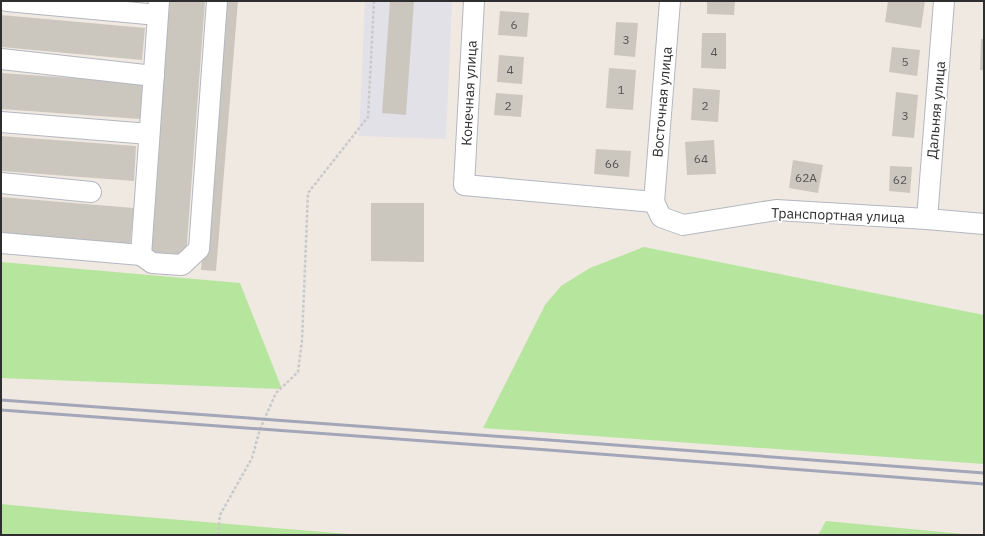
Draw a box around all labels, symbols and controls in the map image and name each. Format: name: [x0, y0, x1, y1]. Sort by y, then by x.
house number: 6: [510, 17, 518, 32]
house number: 3: [622, 32, 630, 47]
street label: Конечная улица: [457, 39, 481, 146]
house number: 4: [710, 44, 718, 59]
street label: Восточная улица: [648, 45, 676, 158]
house number: 5: [901, 54, 909, 69]
street label: Дальняя улица: [923, 60, 949, 160]
house number: 4: [506, 62, 514, 77]
house number: 1: [617, 82, 625, 97]
house number: 2: [504, 98, 512, 113]
house number: 2: [701, 98, 709, 113]
house number: 3: [901, 108, 909, 123]
house number: 64: [694, 151, 708, 166]
house number: 66: [605, 156, 619, 171]
house number: 62А: [795, 170, 817, 185]
house number: 62: [893, 172, 907, 187]
street label: Транспортная улица: [771, 204, 906, 226]

